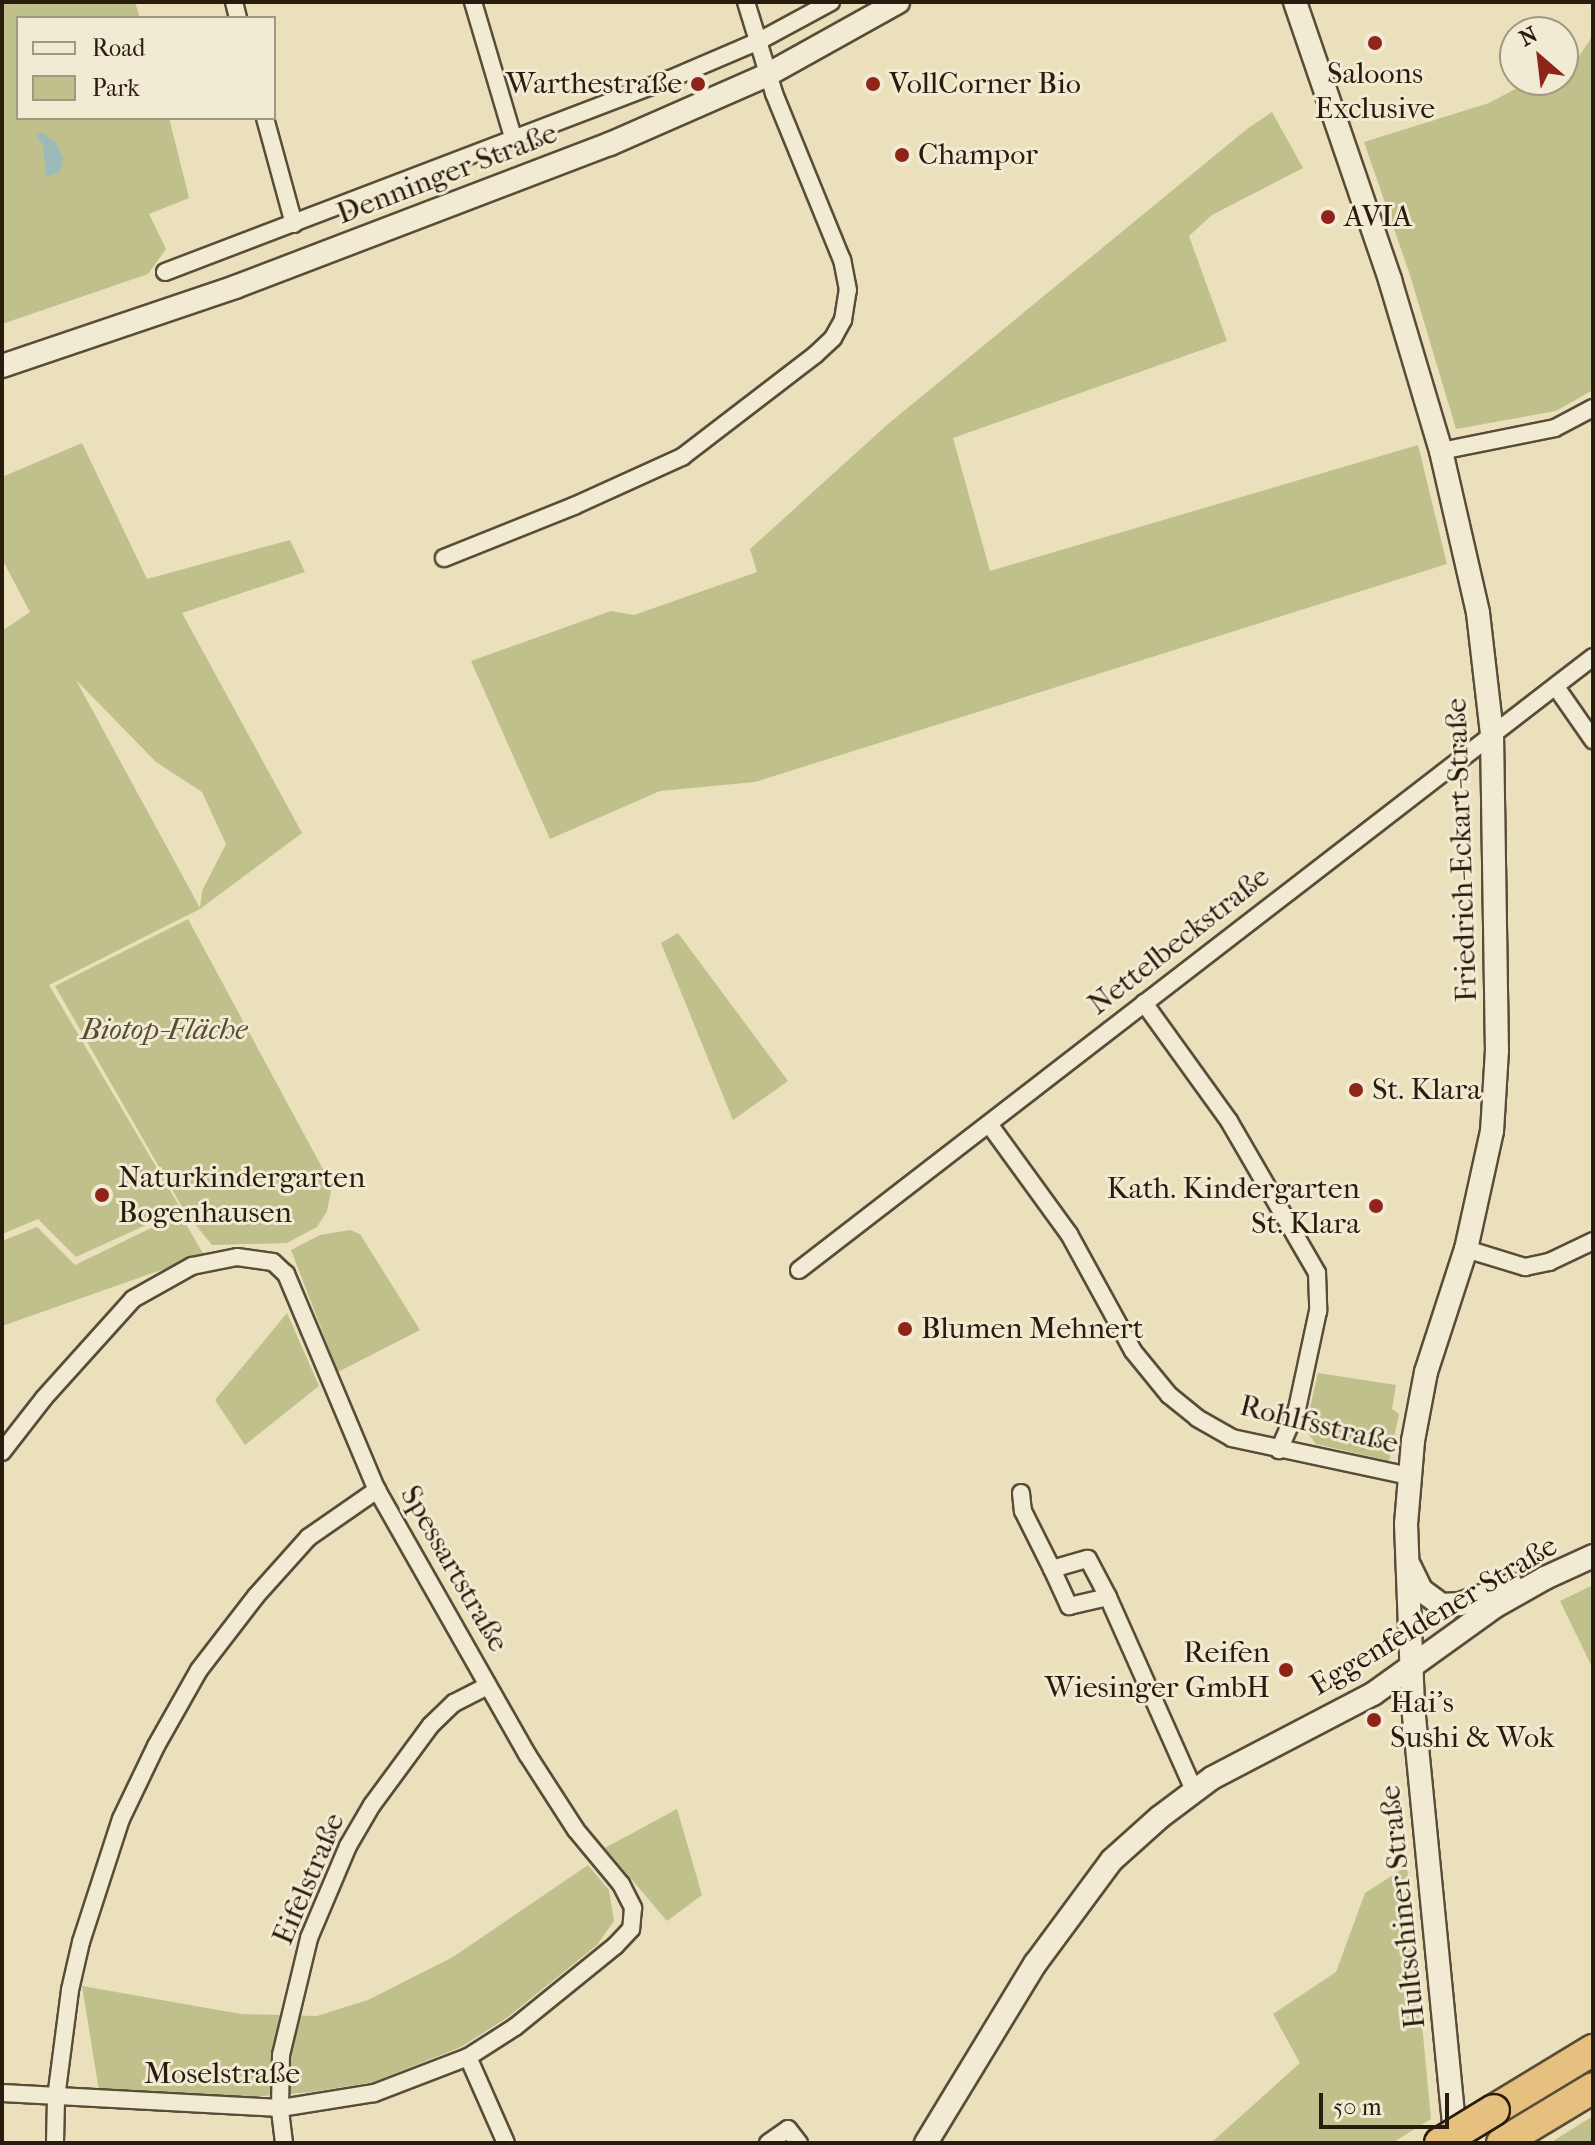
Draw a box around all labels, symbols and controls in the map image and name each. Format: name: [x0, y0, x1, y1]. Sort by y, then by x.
legend: [16, 16, 276, 120]
north arrow: [1499, 16, 1579, 96]
text: N: [1515, 21, 1542, 52]
text: Road: [92, 34, 145, 62]
marker: Saloons Exclusive: [1366, 34, 1384, 52]
place label: Saloons Exclusive: [1315, 56, 1435, 126]
place label: Warthestraße: [506, 66, 682, 102]
place label: VollCorner Bio: [889, 66, 1081, 102]
text: Park: [92, 74, 140, 102]
marker: Warthestraße: [689, 75, 707, 93]
marker: VollCorner Bio: [864, 75, 882, 93]
street label: Denninger Straße: [332, 115, 562, 233]
place label: Champor: [918, 137, 1038, 173]
marker: Champor: [893, 146, 911, 164]
place label: AVIA: [1344, 199, 1412, 235]
marker: AVIA: [1319, 208, 1337, 226]
street label: Friedrich-Eckart-Straße: [1439, 697, 1485, 1003]
street label: Nettelbeckstraße: [1081, 859, 1277, 1023]
park label: Biotop-Fläche: [81, 1012, 247, 1048]
place label: St. Klara: [1372, 1072, 1481, 1108]
marker: St. Klara: [1347, 1081, 1365, 1099]
place label: Naturkindergarten Bogenhausen: [118, 1160, 365, 1230]
place label: Kath. Kindergarten St. Klara: [1107, 1171, 1360, 1242]
marker: Naturkindergarten Bogenhausen: [93, 1186, 111, 1204]
marker: Kath. Kindergarten St. Klara: [1367, 1197, 1385, 1215]
place label: Blumen Mehnert: [921, 1311, 1143, 1347]
marker: Blumen Mehnert: [896, 1320, 914, 1338]
street label: Rohlfsstraße: [1236, 1388, 1402, 1462]
street label: Spessartstraße: [392, 1479, 516, 1659]
street label: Eggenfeldener Straße: [1304, 1528, 1564, 1704]
place label: Reifen Wiesinger GmbH: [1045, 1635, 1270, 1706]
marker: Reifen Wiesinger GmbH: [1277, 1661, 1295, 1679]
place label: Hai's Sushi & Wok: [1390, 1685, 1554, 1756]
marker: Hai's Sushi & Wok: [1365, 1711, 1383, 1729]
street label: Hultschiner Straße: [1372, 1784, 1434, 2030]
street label: Eifelstraße: [265, 1808, 353, 1950]
street label: Moselstraße: [144, 2056, 300, 2092]
scale bar: [1323, 2077, 1453, 2127]
text: 50 m: [1333, 2093, 1382, 2121]

